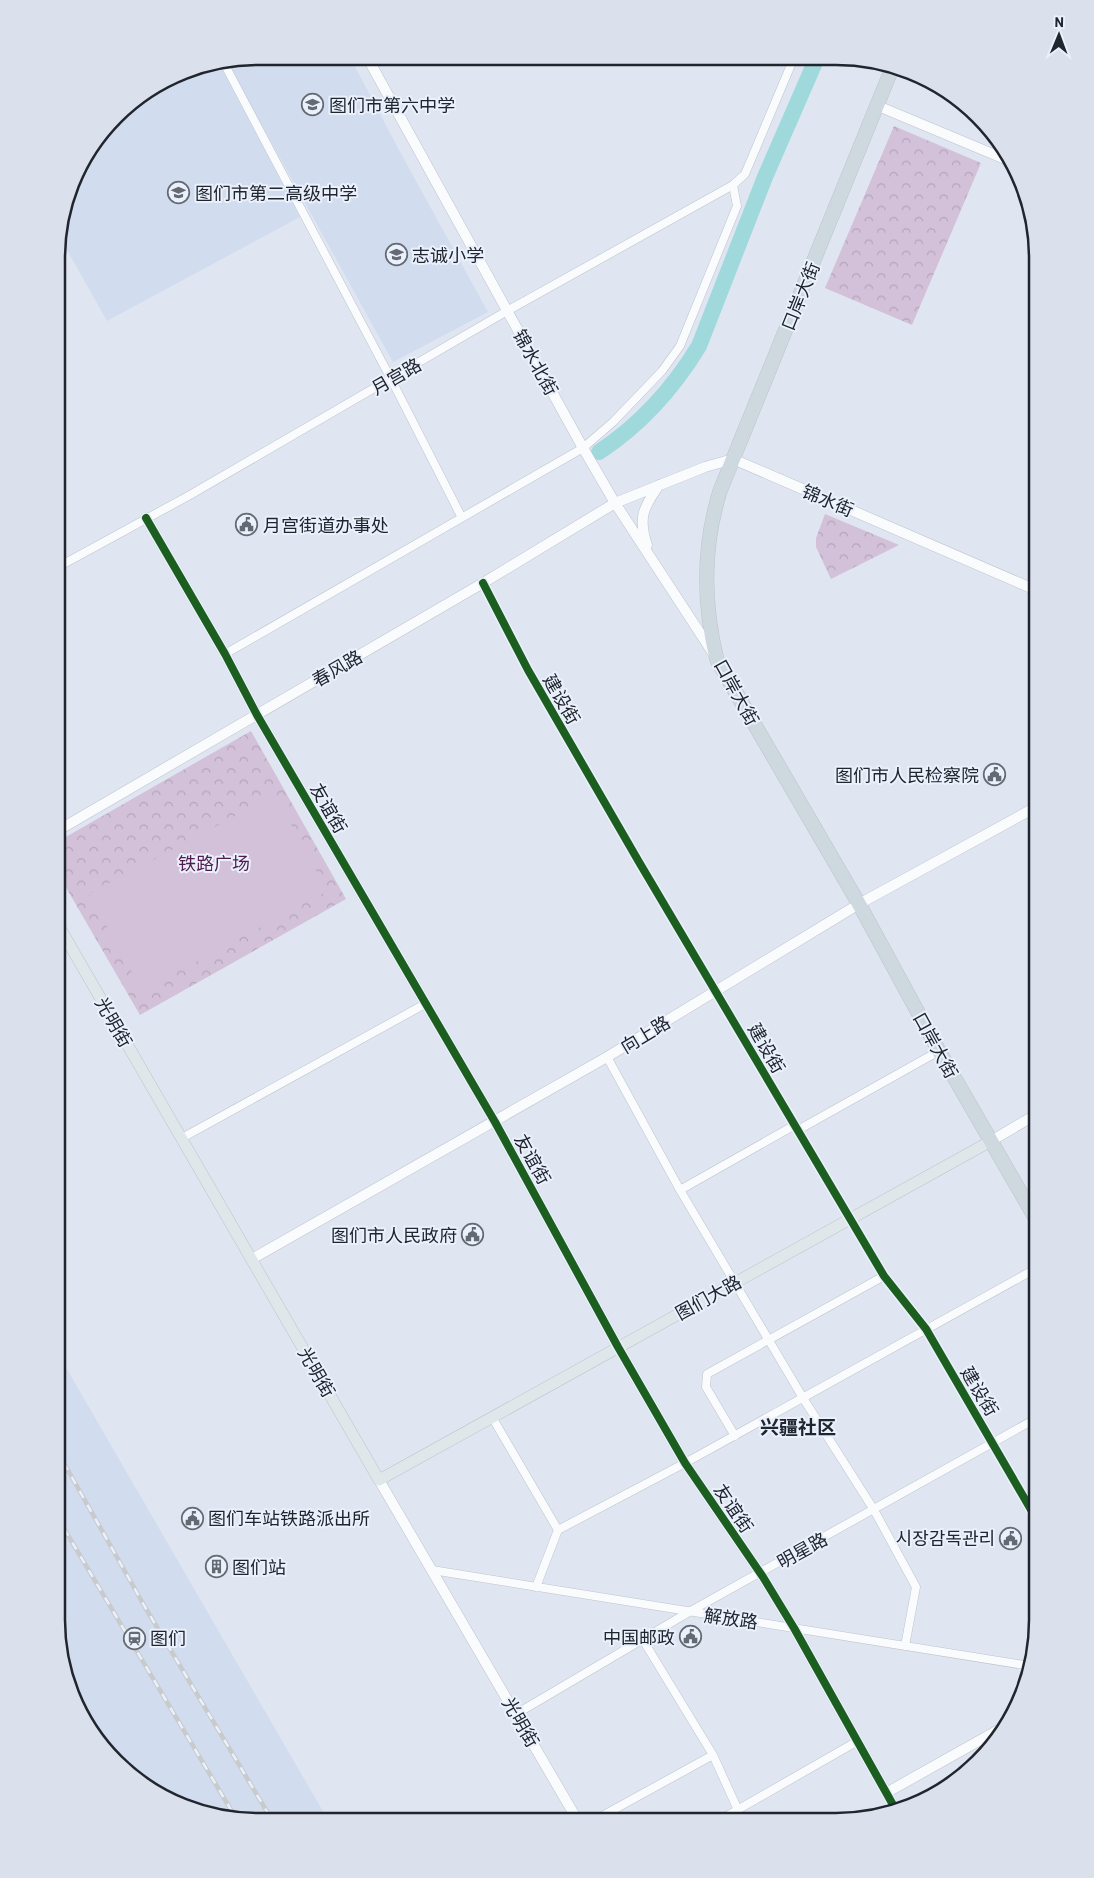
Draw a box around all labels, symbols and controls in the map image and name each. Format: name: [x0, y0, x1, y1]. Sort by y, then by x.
north arrow: [1034, 10, 1084, 60]
text: N: [1054, 13, 1064, 30]
school or university icon: 图们市第六中学: [301, 93, 325, 117]
place label: 图们市第六中学: [329, 94, 455, 116]
school or university icon: 图们市第二高级中学: [167, 181, 191, 205]
place label: 图们市第二高级中学: [195, 182, 357, 204]
school or university icon: 志诚小学: [384, 243, 408, 267]
place label: 志诚小学: [412, 244, 484, 266]
street label: 口岸大街: [776, 259, 824, 333]
street label: 锦水北街: [509, 325, 563, 399]
street label: 月宫路: [367, 353, 425, 399]
street label: 锦水街: [799, 479, 857, 521]
public building icon: 月宫街道办事处: [235, 513, 259, 537]
place label: 月宫街道办事处: [263, 514, 389, 536]
street label: 春风路: [308, 645, 366, 691]
street label: 口岸大街: [710, 655, 764, 729]
street label: 建设街: [539, 670, 585, 728]
public building icon: 图们市人民检察院: [983, 763, 1007, 787]
place label: 图们市人民检察院: [835, 764, 979, 786]
street label: 友谊街: [306, 779, 352, 837]
park label: 铁路广场: [178, 852, 250, 874]
street label: 光明街: [91, 993, 137, 1051]
street label: 口岸大街: [909, 1008, 963, 1082]
street label: 向上路: [616, 1011, 674, 1057]
street label: 建设街: [744, 1019, 790, 1077]
street label: 友谊街: [510, 1130, 556, 1188]
public building icon: 图们市人民政府: [461, 1223, 485, 1247]
place label: 图们市人民政府: [331, 1224, 457, 1246]
street label: 图们大路: [671, 1270, 745, 1324]
street label: 光明街: [294, 1343, 340, 1401]
street label: 建设街: [957, 1362, 1003, 1420]
district label: 兴疆社区: [760, 1415, 836, 1438]
street label: 友谊街: [710, 1479, 758, 1537]
public building icon: 图们车站铁路派出所: [180, 1506, 204, 1530]
place label: 图们车站铁路派出所: [208, 1507, 370, 1529]
public building icon: 시장감독관리: [999, 1526, 1023, 1550]
street label: 明星路: [773, 1527, 831, 1573]
place label: 시장감독관리: [896, 1527, 995, 1549]
building icon: 图们站: [204, 1555, 228, 1579]
place label: 图们站: [232, 1556, 286, 1578]
street label: 解放路: [703, 1603, 759, 1633]
public building icon: 中国邮政: [679, 1625, 703, 1649]
station icon: 图们: [122, 1626, 146, 1650]
place label: 中国邮政: [603, 1626, 675, 1648]
place label: 图们: [150, 1627, 186, 1649]
street label: 光明街: [498, 1693, 544, 1751]

